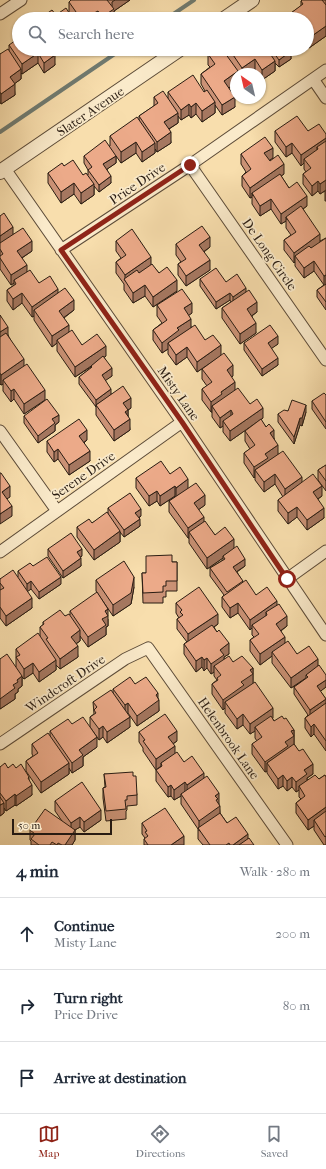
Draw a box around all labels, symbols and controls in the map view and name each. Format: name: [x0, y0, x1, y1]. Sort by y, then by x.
search box: [12, 12, 314, 56]
icon: search: [26, 23, 48, 45]
text: Search here: [58, 25, 134, 43]
north arrow: [230, 68, 266, 104]
street label: Slater Avenue: [54, 83, 127, 139]
route end: [181, 156, 199, 174]
street label: Price Drive: [107, 159, 168, 207]
street label: De Long Circle: [239, 215, 300, 294]
street label: Misty Lane: [154, 363, 203, 424]
street label: Serene Drive: [49, 448, 118, 503]
route start: [278, 570, 296, 588]
street label: Windcroft Drive: [22, 651, 108, 716]
street label: Helenbrook Lane: [195, 694, 263, 783]
scale bar: [12, 817, 112, 836]
text: 50 m: [18, 819, 40, 832]
text: 4 min: [16, 861, 59, 881]
text: Walk · 280 m: [240, 864, 310, 879]
text: Continue: [54, 917, 114, 935]
icon: ahead: [16, 923, 38, 945]
text: 200 m: [275, 926, 310, 941]
text: Misty Lane: [54, 935, 117, 950]
text: Turn right: [54, 989, 123, 1007]
icon: right: [16, 995, 38, 1017]
text: 80 m: [283, 998, 310, 1013]
text: Price Drive: [54, 1007, 118, 1022]
icon: arrive: [16, 1067, 38, 1089]
text: Arrive at destination: [54, 1069, 186, 1087]
tab: Map: [38, 1123, 60, 1160]
tab: Directions: [136, 1123, 185, 1160]
tab: Saved: [261, 1123, 288, 1160]

